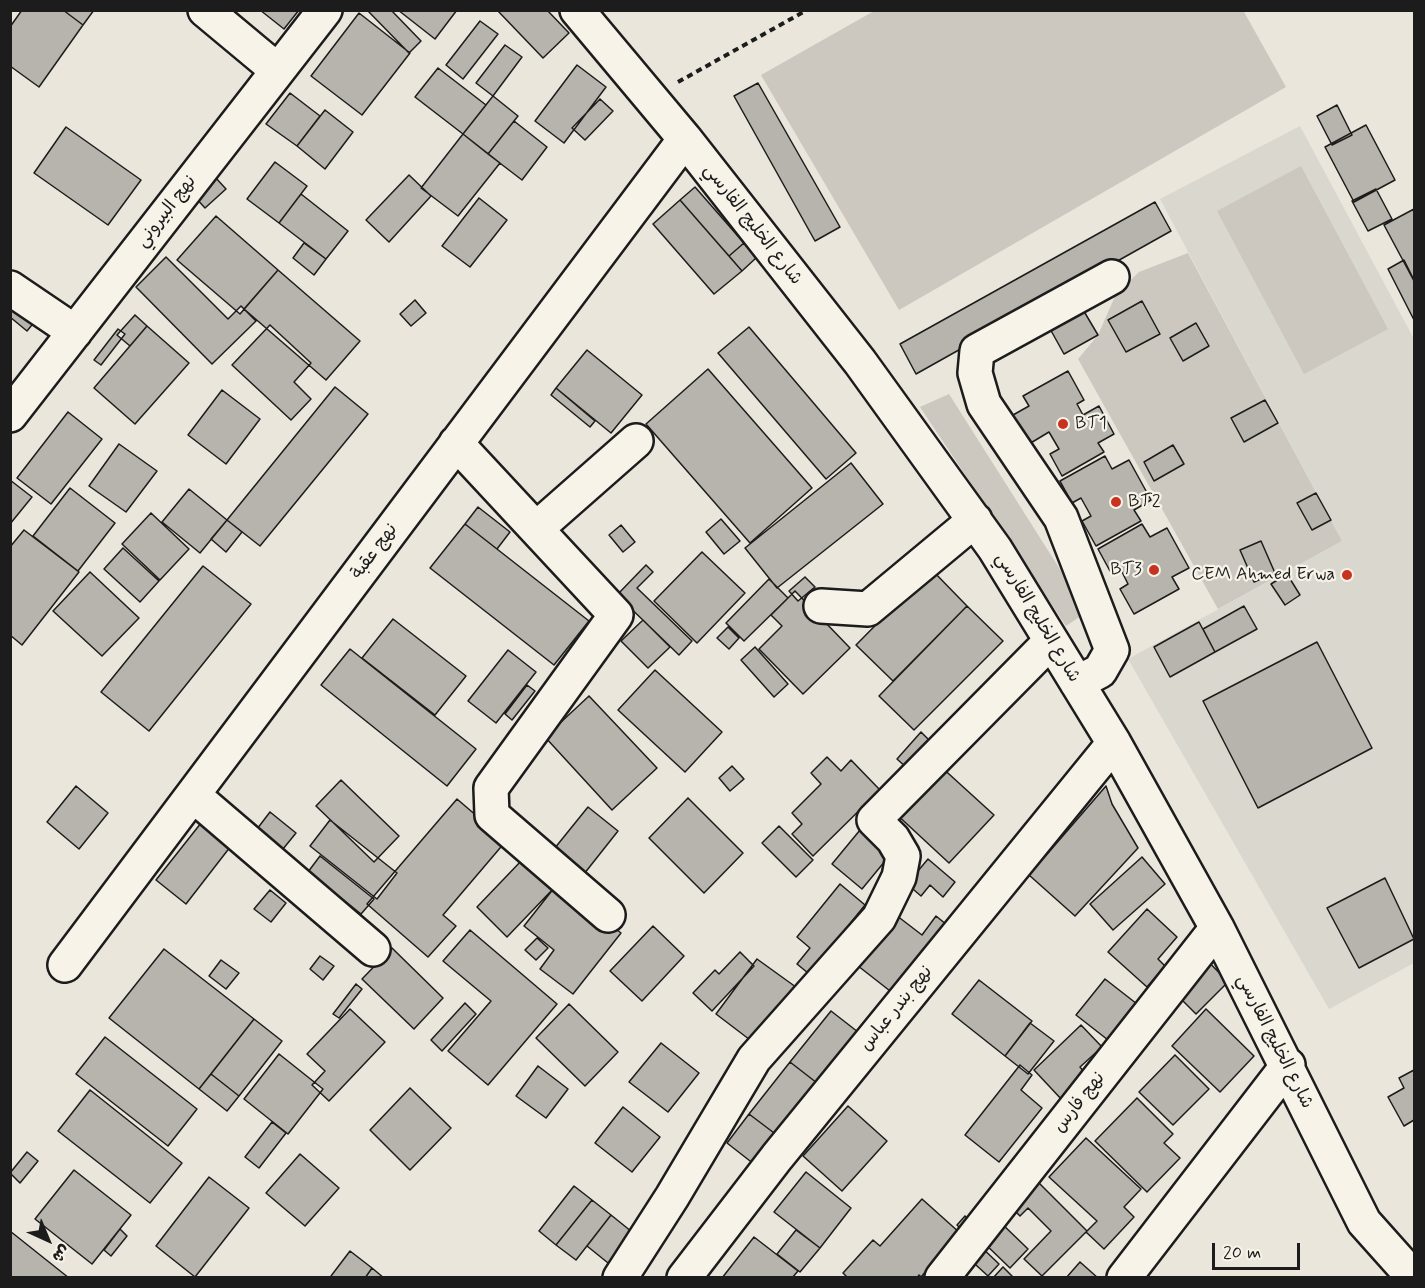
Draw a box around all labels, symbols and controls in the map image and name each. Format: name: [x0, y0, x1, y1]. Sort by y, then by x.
street label: شارع الخليج الفارسي: [698, 160, 806, 290]
street label: نهج البيروني: [132, 172, 202, 252]
place label: BT1: [1075, 413, 1107, 435]
marker: BT1: [1056, 417, 1070, 431]
place label: BT2: [1128, 491, 1160, 513]
marker: BT2: [1109, 495, 1123, 509]
street label: نهج عقبة: [347, 520, 403, 584]
street label: شارع الخليج الفارسي: [990, 549, 1084, 687]
place label: BT3: [1110, 559, 1142, 581]
marker: BT3: [1147, 563, 1161, 577]
place label: CEM Ahmed Erwa: [1191, 564, 1335, 586]
marker: CEM Ahmed Erwa: [1340, 568, 1354, 582]
street label: نهج بندر عباس: [856, 962, 938, 1056]
street label: شارع الخليج الفارسي: [1231, 971, 1317, 1113]
street label: نهج فارس: [1050, 1068, 1110, 1138]
north arrow: [18, 1210, 78, 1270]
scale bar: [1215, 1231, 1304, 1269]
text: ش: [47, 1240, 74, 1267]
text: 20 m: [1223, 1241, 1261, 1265]

